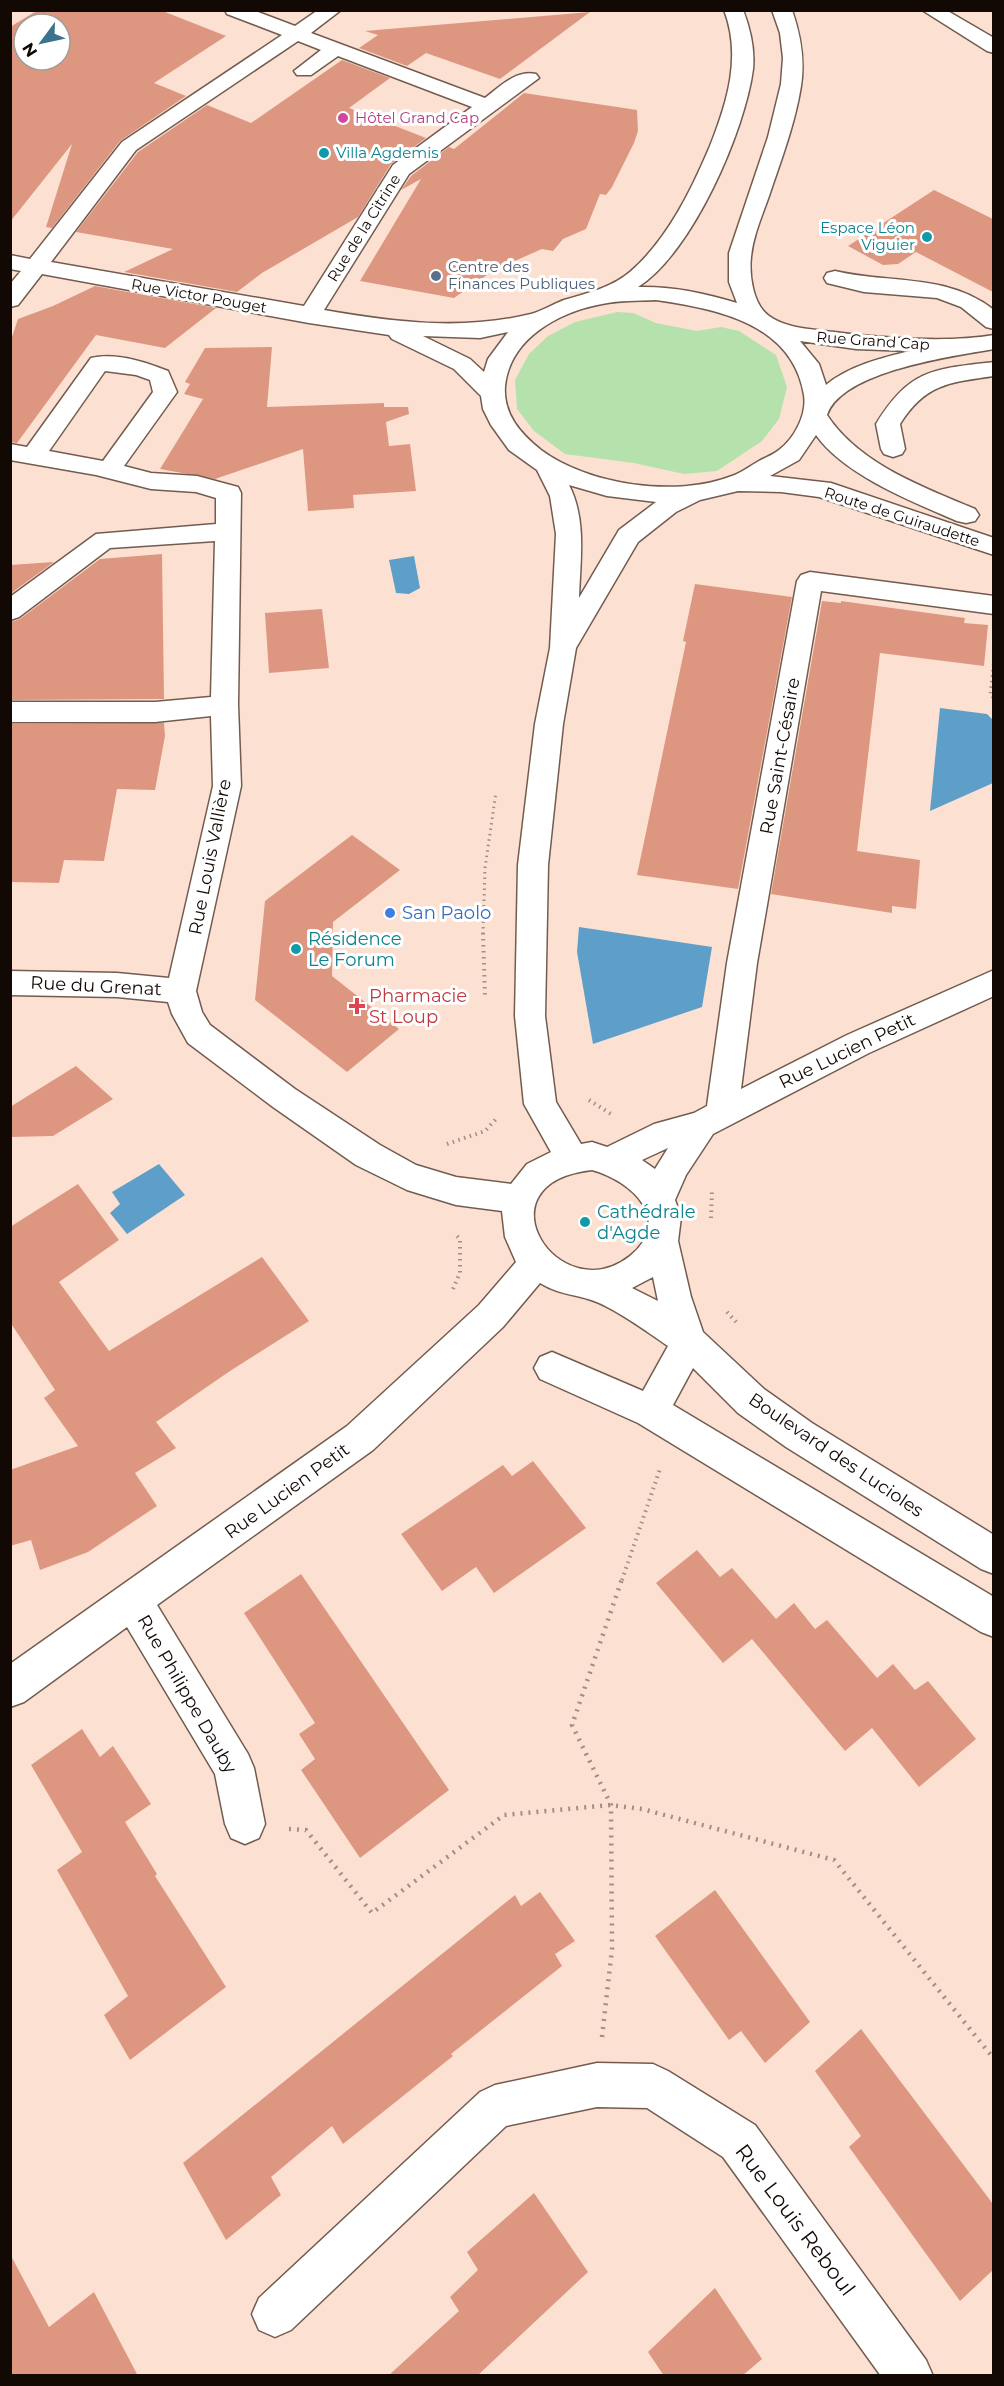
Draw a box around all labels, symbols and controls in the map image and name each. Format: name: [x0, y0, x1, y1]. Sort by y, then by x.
north arrow: [12, 12, 72, 72]
text: N: [18, 39, 41, 60]
place label: Hôtel Grand Cap: [355, 108, 479, 127]
marker: Hôtel Grand Cap: [336, 111, 350, 125]
place label: Villa Agdemis: [336, 143, 439, 162]
marker: Villa Agdemis: [317, 146, 331, 160]
street label: Rue de la Citrine: [323, 170, 404, 285]
place label: Espace Léon Viguier: [820, 218, 915, 254]
marker: Espace Léon Viguier: [920, 230, 934, 244]
place label: Centre des Finances Publiques: [448, 257, 595, 293]
marker: Centre des Finances Publiques: [429, 269, 443, 283]
street label: Rue Victor Pouget: [130, 274, 268, 317]
street label: Rue Grand Cap: [816, 327, 930, 354]
street label: Route de Guiraudette: [822, 482, 982, 551]
street label: Rue Saint-Césaire: [755, 676, 805, 836]
street label: Rue Louis Vallière: [184, 777, 236, 937]
place label: San Paolo: [402, 902, 491, 924]
marker: San Paolo: [383, 906, 397, 920]
place label: Résidence Le Forum: [308, 928, 402, 971]
marker: Résidence Le Forum: [289, 942, 303, 956]
street label: Rue du Grenat: [30, 972, 162, 1000]
place label: Pharmacie St Loup: [369, 985, 467, 1028]
marker: Pharmacie St Loup: [350, 999, 364, 1013]
street label: Rue Lucien Petit: [775, 1009, 919, 1093]
place label: Cathédrale d'Agde: [597, 1201, 696, 1244]
marker: Cathédrale d'Agde: [578, 1215, 592, 1229]
street label: Boulevard des Lucioles: [744, 1388, 928, 1522]
street label: Rue Lucien Petit: [220, 1438, 354, 1544]
street label: Rue Philippe Dauby: [133, 1611, 242, 1777]
street label: Rue Louis Reboul: [730, 2139, 861, 2300]

